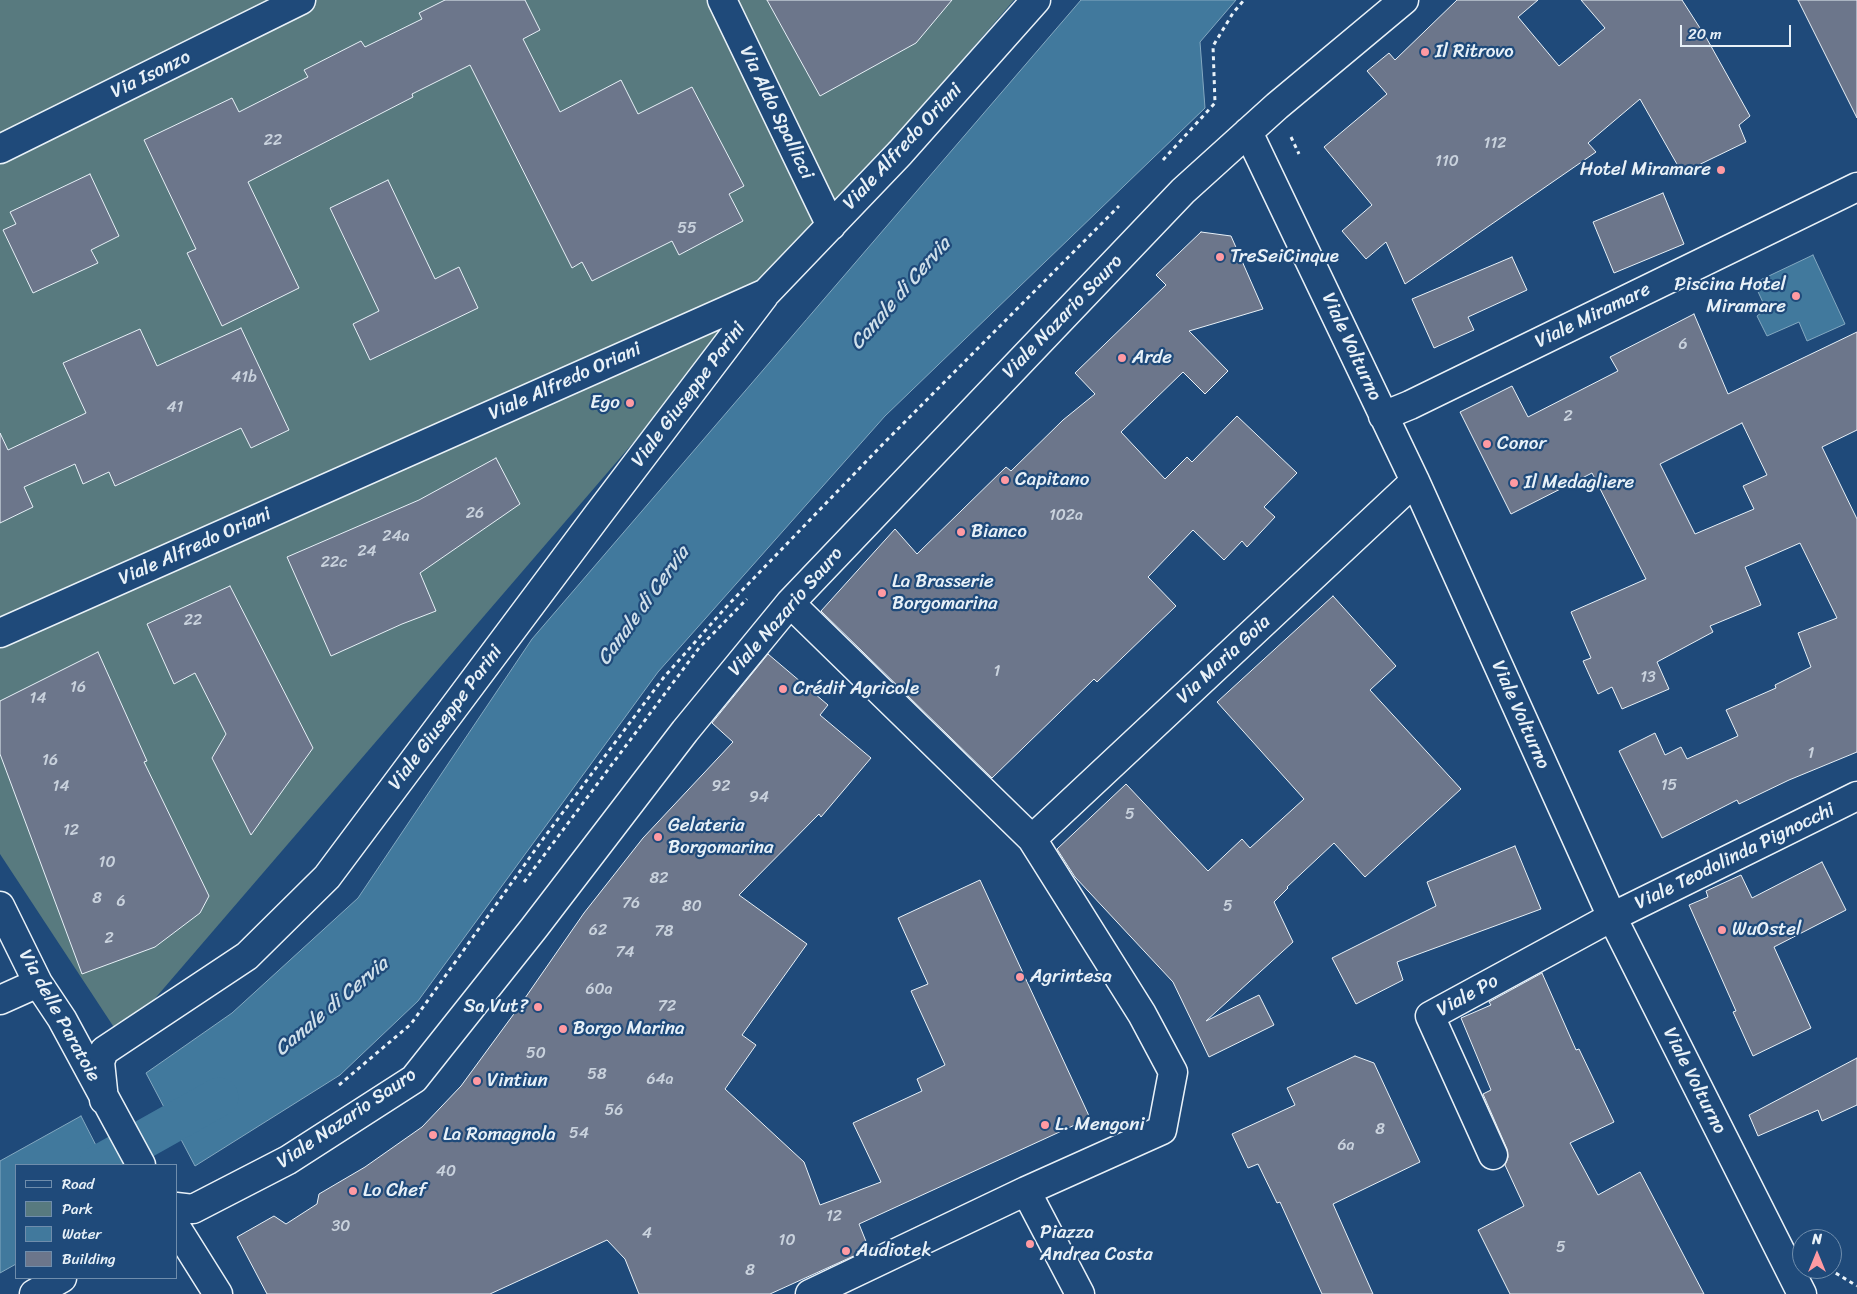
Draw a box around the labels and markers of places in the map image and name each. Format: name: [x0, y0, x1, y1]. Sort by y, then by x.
place label: Il Ritrovo: [1435, 41, 1514, 63]
marker: Il Ritrovo: [1419, 46, 1431, 58]
place label: Hotel Miramare: [1580, 159, 1711, 181]
marker: Hotel Miramare: [1715, 164, 1727, 176]
place label: TreSeiCinque: [1230, 246, 1339, 268]
marker: TreSeiCinque: [1214, 251, 1226, 263]
place label: Piscina Hotel Miramare: [1674, 274, 1786, 318]
marker: Piscina Hotel Miramare: [1790, 290, 1802, 302]
place label: Arde: [1132, 347, 1172, 369]
marker: Arde: [1116, 352, 1128, 364]
place label: Ego: [590, 392, 620, 414]
marker: Ego: [624, 397, 636, 409]
place label: Conor: [1497, 433, 1546, 455]
marker: Conor: [1481, 438, 1493, 450]
place label: Capitano: [1015, 469, 1089, 491]
place label: Il Medagliere: [1524, 472, 1634, 494]
marker: Capitano: [999, 474, 1011, 486]
marker: Il Medagliere: [1508, 477, 1520, 489]
place label: Bianco: [971, 521, 1027, 543]
marker: Bianco: [955, 526, 967, 538]
place label: La Brasserie Borgomarina: [892, 571, 998, 615]
marker: La Brasserie Borgomarina: [876, 587, 888, 599]
place label: Crédit Agricole: [793, 678, 919, 700]
marker: Crédit Agricole: [777, 683, 789, 695]
place label: Gelateria Borgomarina: [668, 815, 774, 859]
marker: Gelateria Borgomarina: [652, 831, 664, 843]
place label: WuOstel: [1732, 919, 1801, 941]
marker: WuOstel: [1716, 924, 1728, 936]
place label: Agrintesa: [1030, 966, 1112, 988]
marker: Agrintesa: [1014, 971, 1026, 983]
place label: Sa Vut?: [463, 996, 528, 1018]
marker: Sa Vut?: [532, 1001, 544, 1013]
place label: Borgo Marina: [573, 1018, 684, 1040]
marker: Borgo Marina: [557, 1023, 569, 1035]
place label: Vintiun: [487, 1070, 548, 1092]
marker: Vintiun: [471, 1075, 483, 1087]
place label: L. Mengoni: [1055, 1114, 1145, 1136]
marker: L. Mengoni: [1039, 1119, 1051, 1131]
place label: La Romagnola: [443, 1124, 556, 1146]
marker: La Romagnola: [427, 1129, 439, 1141]
place label: Lo Chef: [363, 1180, 426, 1202]
marker: Lo Chef: [347, 1185, 359, 1197]
place label: Piazza Andrea Costa: [1040, 1222, 1153, 1266]
marker: Piazza Andrea Costa: [1024, 1238, 1036, 1250]
place label: Audiotek: [856, 1240, 931, 1262]
marker: Audiotek: [840, 1245, 852, 1257]

